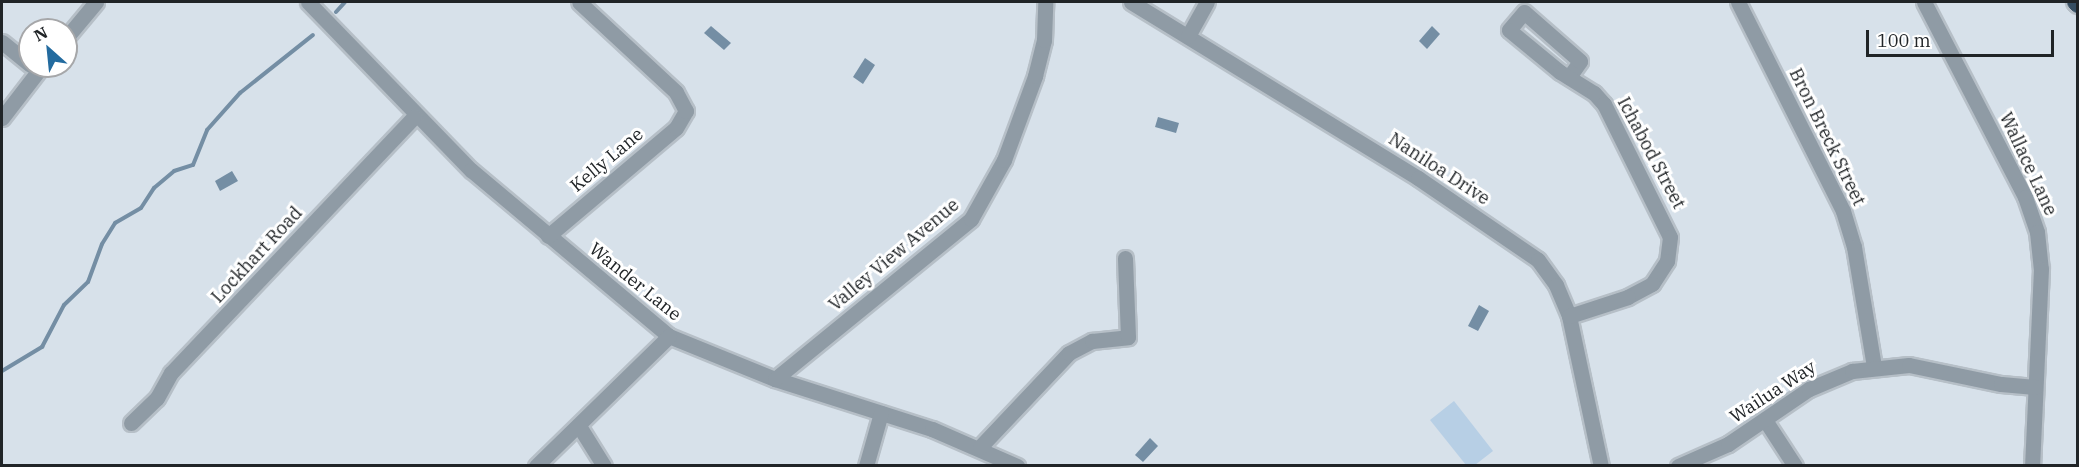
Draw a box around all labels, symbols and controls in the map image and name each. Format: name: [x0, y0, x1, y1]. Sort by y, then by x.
north arrow: [18, 18, 78, 78]
scale bar: [1869, 18, 2056, 56]
text: N: [31, 22, 51, 46]
text: 100 m: [1877, 29, 1931, 52]
street label: Bron Breck Street: [1784, 65, 1870, 209]
street label: Ichabod Street: [1613, 93, 1689, 213]
street label: Wallace Lane: [1995, 109, 2061, 219]
street label: Kelly Lane: [566, 123, 648, 197]
street label: Naniloa Drive: [1384, 128, 1494, 210]
street label: Valley View Avenue: [825, 194, 963, 316]
street label: Lockhart Road: [207, 202, 307, 308]
street label: Wander Lane: [585, 238, 685, 326]
street label: Wailua Way: [1726, 356, 1820, 428]

